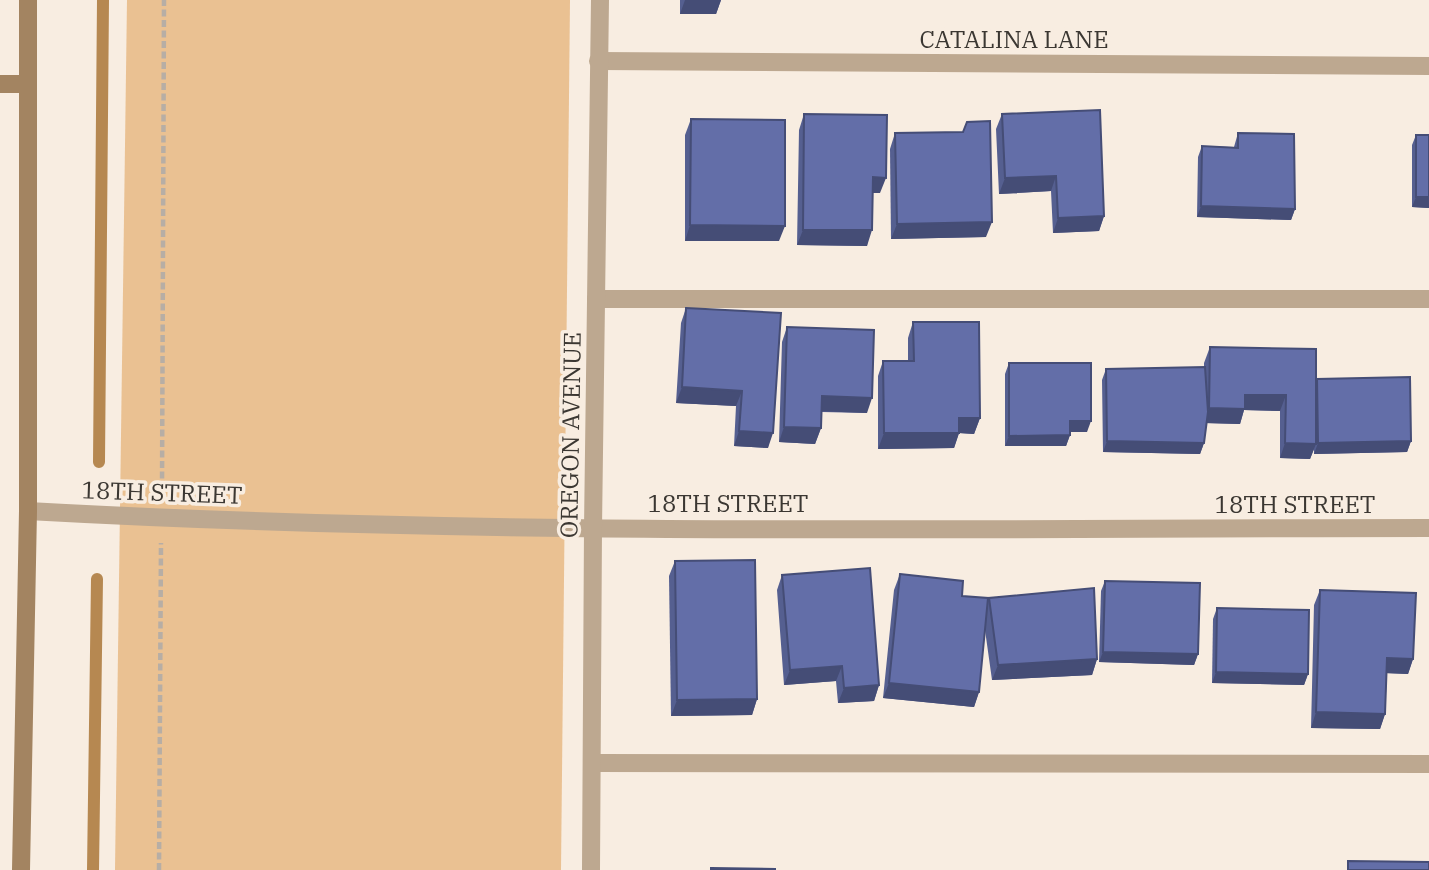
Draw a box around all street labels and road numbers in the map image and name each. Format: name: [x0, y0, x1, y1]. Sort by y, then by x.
street label: CATALINA LANE: [919, 23, 1109, 55]
street label: OREGON AVENUE: [552, 332, 588, 538]
street label: 18TH STREET: [81, 473, 243, 511]
street label: 18TH STREET: [648, 487, 808, 519]
street label: 18TH STREET: [1215, 488, 1375, 520]

